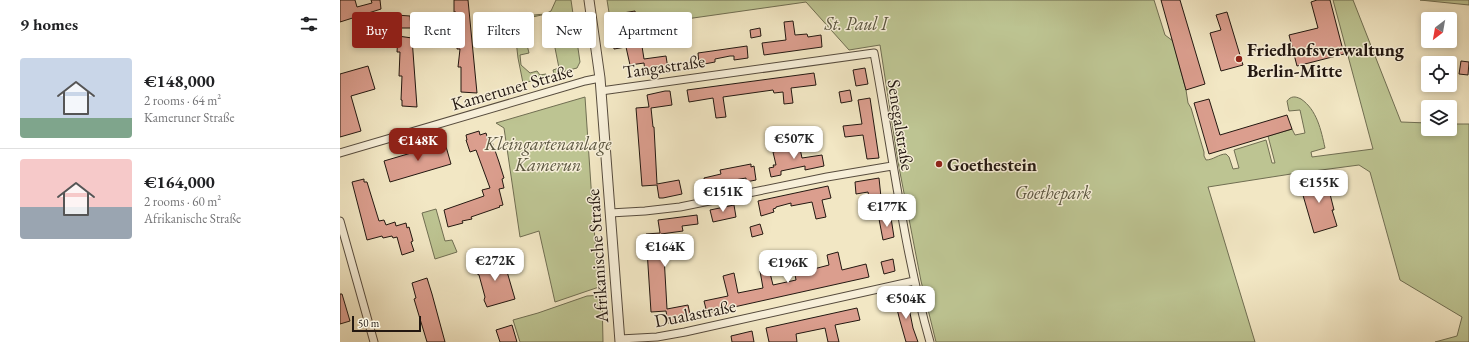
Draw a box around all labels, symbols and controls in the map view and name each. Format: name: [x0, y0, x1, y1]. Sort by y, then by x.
chip: Buy: [352, 12, 402, 48]
chip: Rent: [410, 12, 465, 48]
chip: Filters: [473, 12, 534, 48]
chip: New: [542, 12, 596, 48]
chip: Apartment: [604, 12, 692, 48]
park label: St. Paul I: [823, 12, 890, 35]
north arrow: [1421, 12, 1457, 48]
map controls: [1421, 12, 1457, 136]
text: 9 homes: [20, 13, 78, 35]
icon: filters: [298, 13, 320, 35]
place label: Friedhofsverwaltung Berlin-Mitte: [1247, 38, 1405, 82]
street label: Tangastraße: [621, 49, 707, 83]
marker: Friedhofsverwaltung Berlin-Mitte: [1234, 54, 1244, 64]
button: locate: [1421, 56, 1457, 92]
street label: Kameruner Straße: [449, 59, 575, 115]
text: €148,000: [144, 70, 215, 92]
icon: home: [52, 74, 100, 122]
street label: Senegalstraße: [882, 78, 920, 172]
text: 2 rooms · 64 m²: [144, 92, 221, 109]
button: layers: [1421, 100, 1457, 136]
text: Kameruner Straße: [144, 109, 235, 126]
pin: €507K: [766, 126, 822, 160]
pin: €148K: [390, 128, 446, 162]
text: €507K: [774, 130, 814, 147]
text: €148K: [398, 132, 438, 149]
park label: Kleingartenanlage Kamerun: [484, 132, 612, 176]
place label: Goethestein: [947, 153, 1037, 176]
marker: Goethestein: [934, 159, 944, 169]
pin: €155K: [1291, 170, 1347, 204]
text: €164,000: [144, 171, 215, 193]
text: €155K: [1299, 174, 1339, 191]
icon: home: [52, 175, 100, 223]
pin: €151K: [695, 179, 751, 213]
park label: Goethepark: [1015, 181, 1091, 205]
text: €151K: [703, 183, 743, 200]
street label: Afrikanische Straße: [581, 188, 613, 325]
text: 2 rooms · 60 m²: [144, 193, 221, 210]
pin: €177K: [859, 194, 915, 228]
text: €177K: [867, 198, 907, 215]
text: Afrikanische Straße: [144, 210, 241, 227]
pin: €164K: [637, 234, 693, 268]
text: €164K: [645, 238, 685, 255]
pin: €272K: [467, 248, 523, 282]
pin: €196K: [760, 250, 816, 284]
text: €272K: [475, 252, 515, 269]
text: €196K: [768, 254, 808, 271]
pin: €504K: [878, 286, 934, 320]
text: €504K: [886, 290, 926, 307]
street label: Dualastraße: [652, 294, 738, 332]
scale bar: [352, 314, 421, 333]
text: 50 m: [358, 316, 379, 330]

